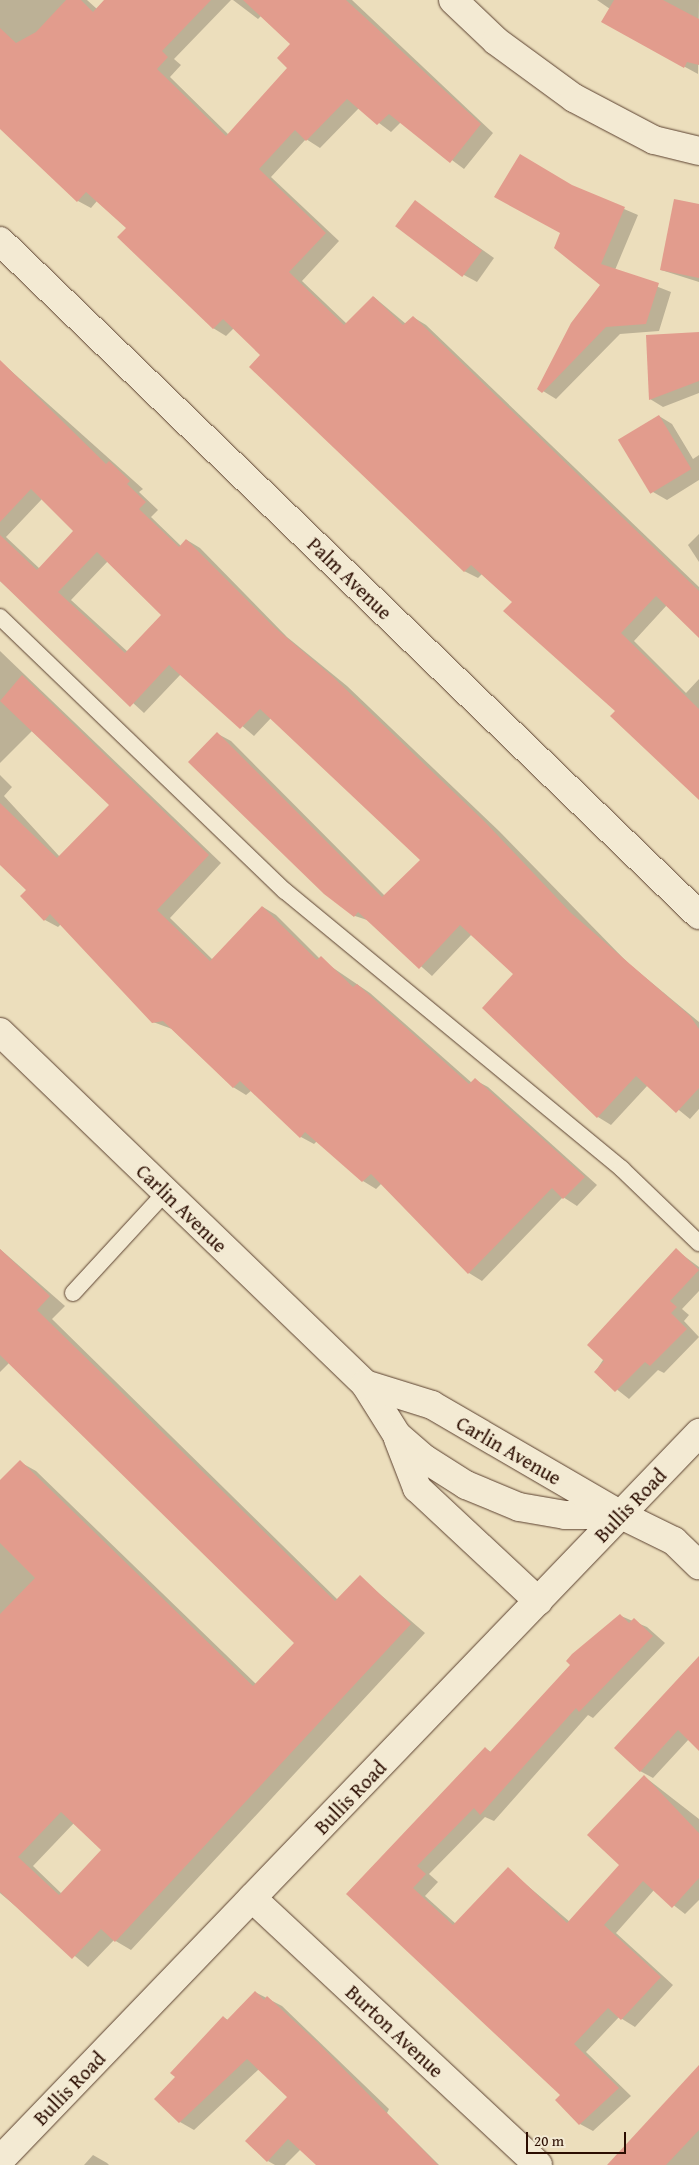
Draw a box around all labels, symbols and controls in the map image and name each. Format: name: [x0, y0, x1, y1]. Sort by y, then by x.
street label: Palm Avenue: [303, 532, 397, 624]
street label: Carlin Avenue: [132, 1159, 232, 1257]
street label: Carlin Avenue: [452, 1410, 566, 1490]
street label: Bullis Road: [589, 1463, 671, 1547]
street label: Bullis Road: [309, 1755, 391, 1839]
street label: Burton Avenue: [341, 1980, 449, 2082]
street label: Bullis Road: [28, 2046, 110, 2130]
scale bar: [529, 2122, 629, 2154]
text: 20 m: [534, 2130, 564, 2151]

